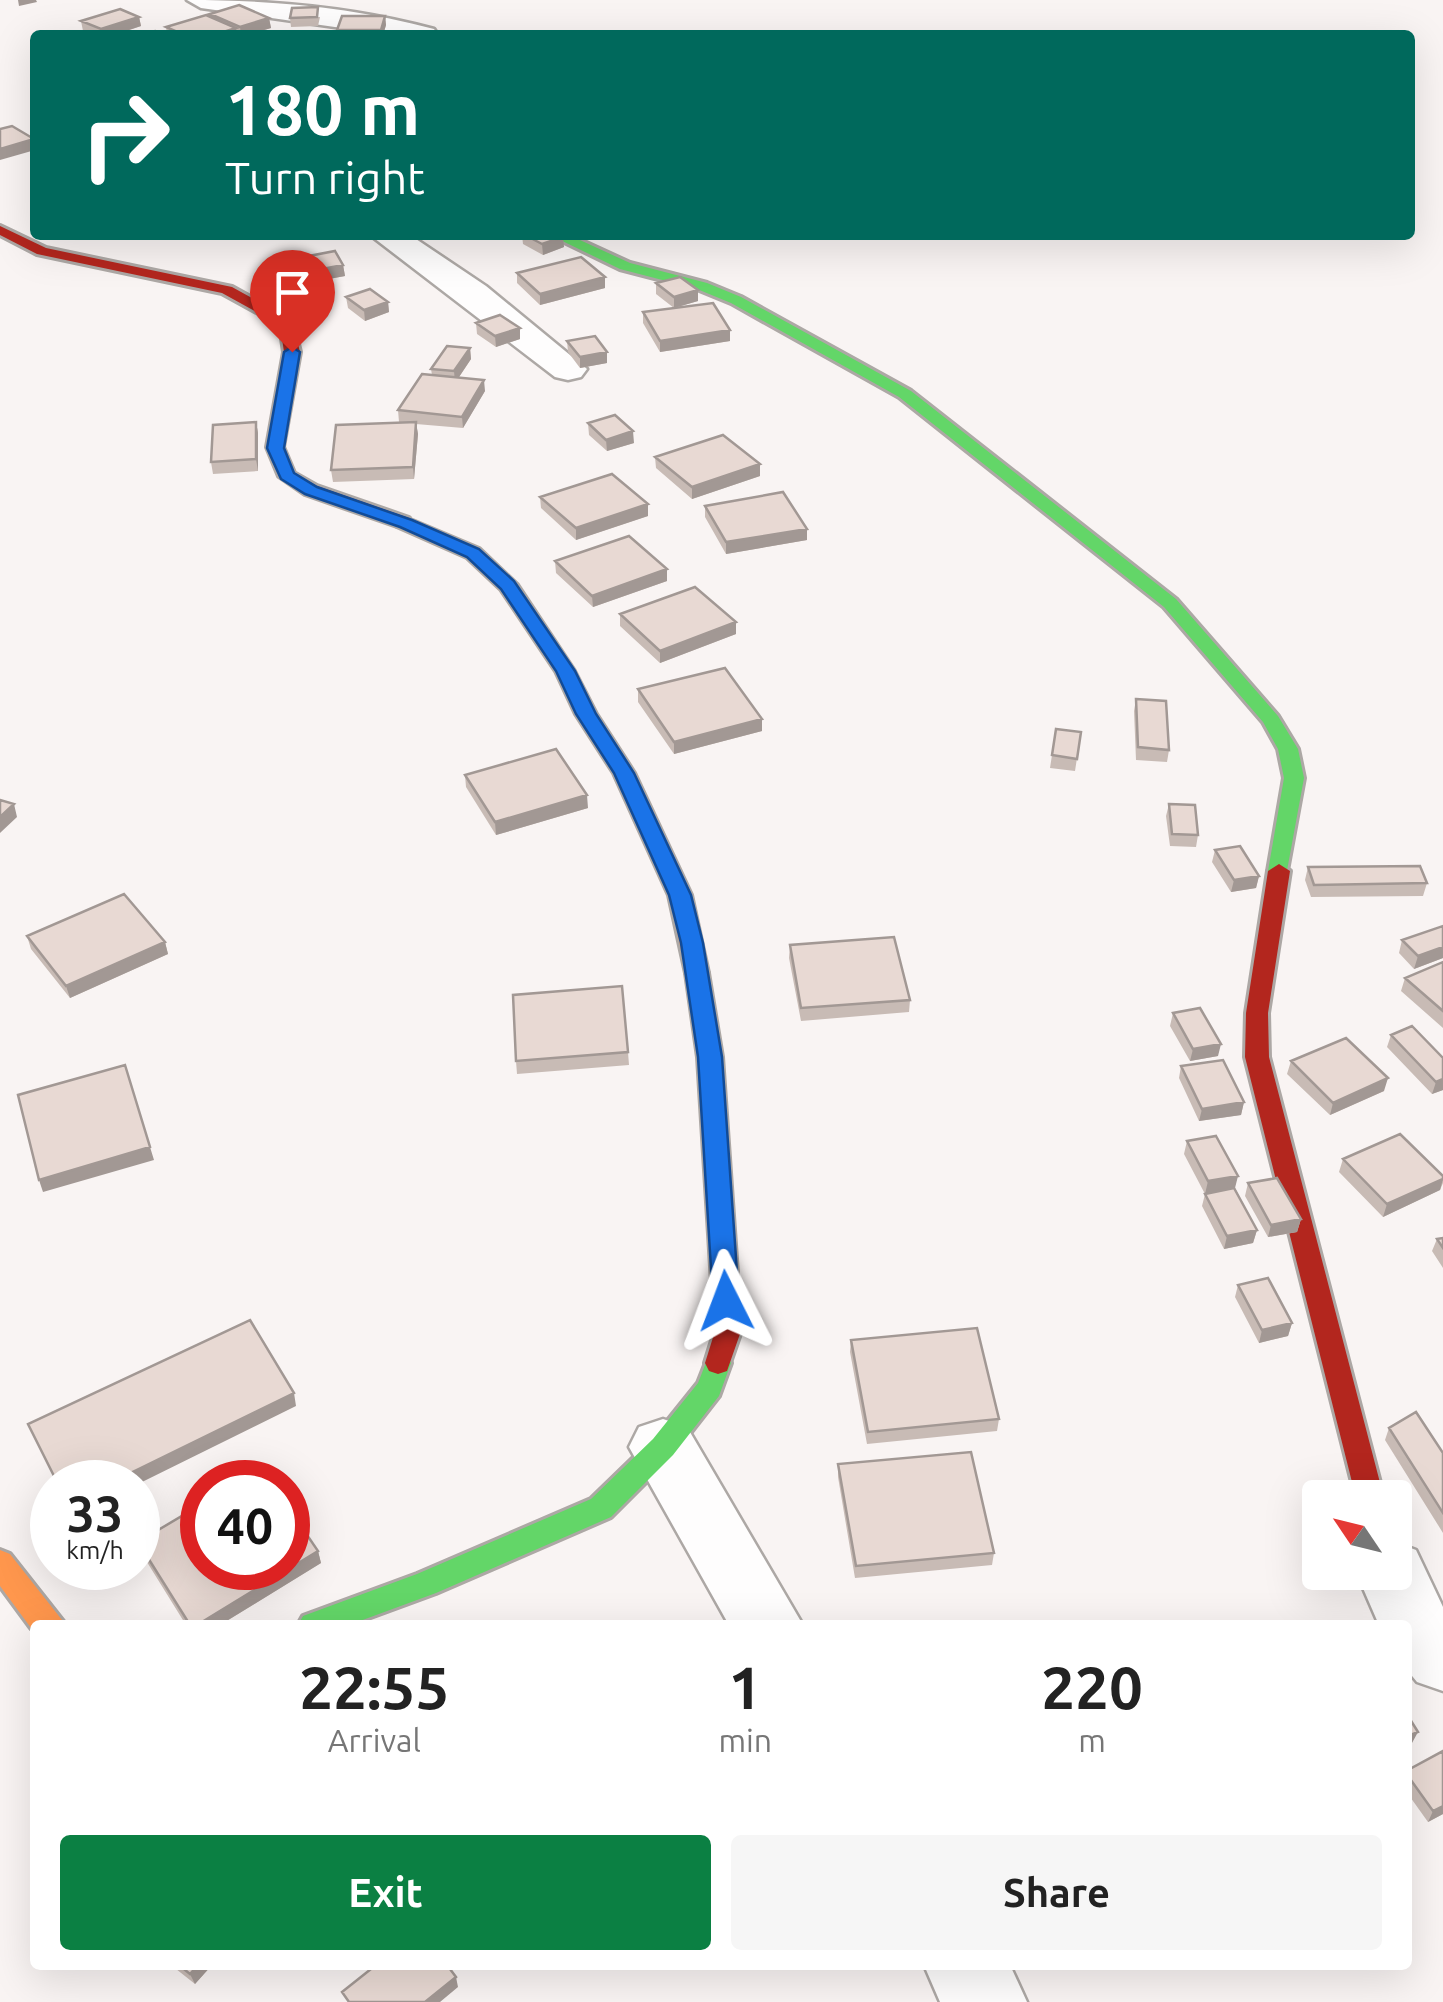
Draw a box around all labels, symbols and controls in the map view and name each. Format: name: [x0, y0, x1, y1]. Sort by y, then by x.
icon: right: [60, 70, 190, 200]
text: 180 m: [225, 70, 420, 148]
text: Turn right: [225, 152, 425, 203]
pin: [250, 250, 335, 353]
icon: arrive: [265, 265, 320, 320]
position arrow: [674, 1249, 778, 1353]
speed limit sign: 40: [180, 1460, 310, 1590]
north arrow: [1302, 1480, 1412, 1590]
map controls: [1302, 1480, 1412, 1590]
text: 33: [67, 1485, 123, 1541]
text: km/h: [66, 1536, 124, 1564]
text: 22:55: [299, 1653, 449, 1720]
text: 1: [728, 1653, 762, 1720]
text: 220: [1041, 1653, 1143, 1720]
text: Arrival: [328, 1722, 421, 1758]
text: min: [718, 1722, 772, 1758]
text: m: [1078, 1722, 1106, 1758]
button: Exit: [60, 1835, 711, 1950]
button: Share: [731, 1835, 1382, 1950]

